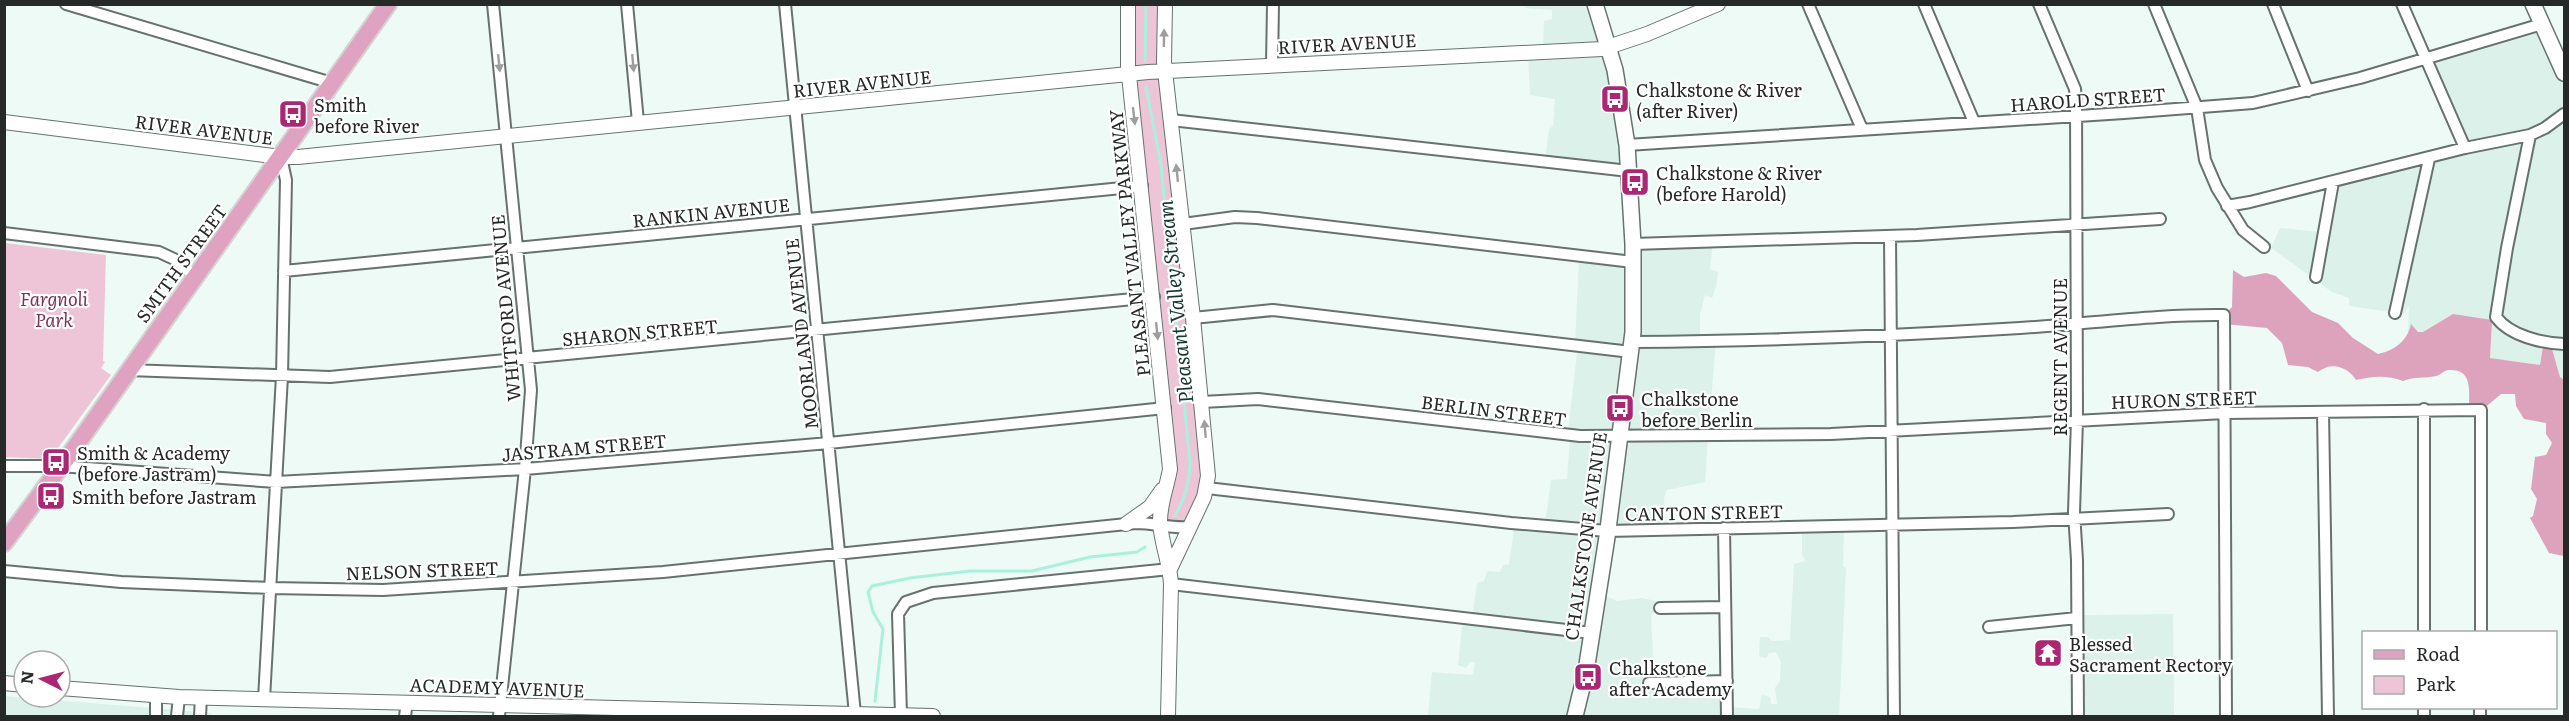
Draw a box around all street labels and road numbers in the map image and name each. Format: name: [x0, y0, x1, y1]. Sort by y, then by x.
street label: RIVER AVENUE: [1277, 26, 1417, 60]
street label: RIVER AVENUE: [792, 62, 932, 104]
street label: HAROLD STREET: [2009, 80, 2167, 118]
street label: RIVER AVENUE: [133, 107, 275, 151]
street label: PLEASANT VALLEY PARKWAY: [1102, 108, 1156, 378]
street label: RANKIN AVENUE: [631, 190, 791, 234]
street label: SMITH STREET: [129, 198, 233, 328]
street label: WHITFORD AVENUE: [483, 213, 527, 403]
street label: MOORLAND AVENUE: [778, 237, 824, 431]
street label: REGENT AVENUE: [2046, 278, 2073, 436]
street label: SHARON STREET: [561, 312, 719, 352]
street label: HURON STREET: [2110, 383, 2258, 415]
street label: BERLIN STREET: [1420, 388, 1568, 432]
street label: JASTRAM STREET: [500, 426, 668, 468]
street label: CHALKSTONE AVENUE: [1557, 430, 1613, 642]
street label: CANTON STREET: [1625, 497, 1783, 527]
street label: NELSON STREET: [345, 554, 499, 586]
street label: ACADEMY AVENUE: [409, 670, 585, 704]

